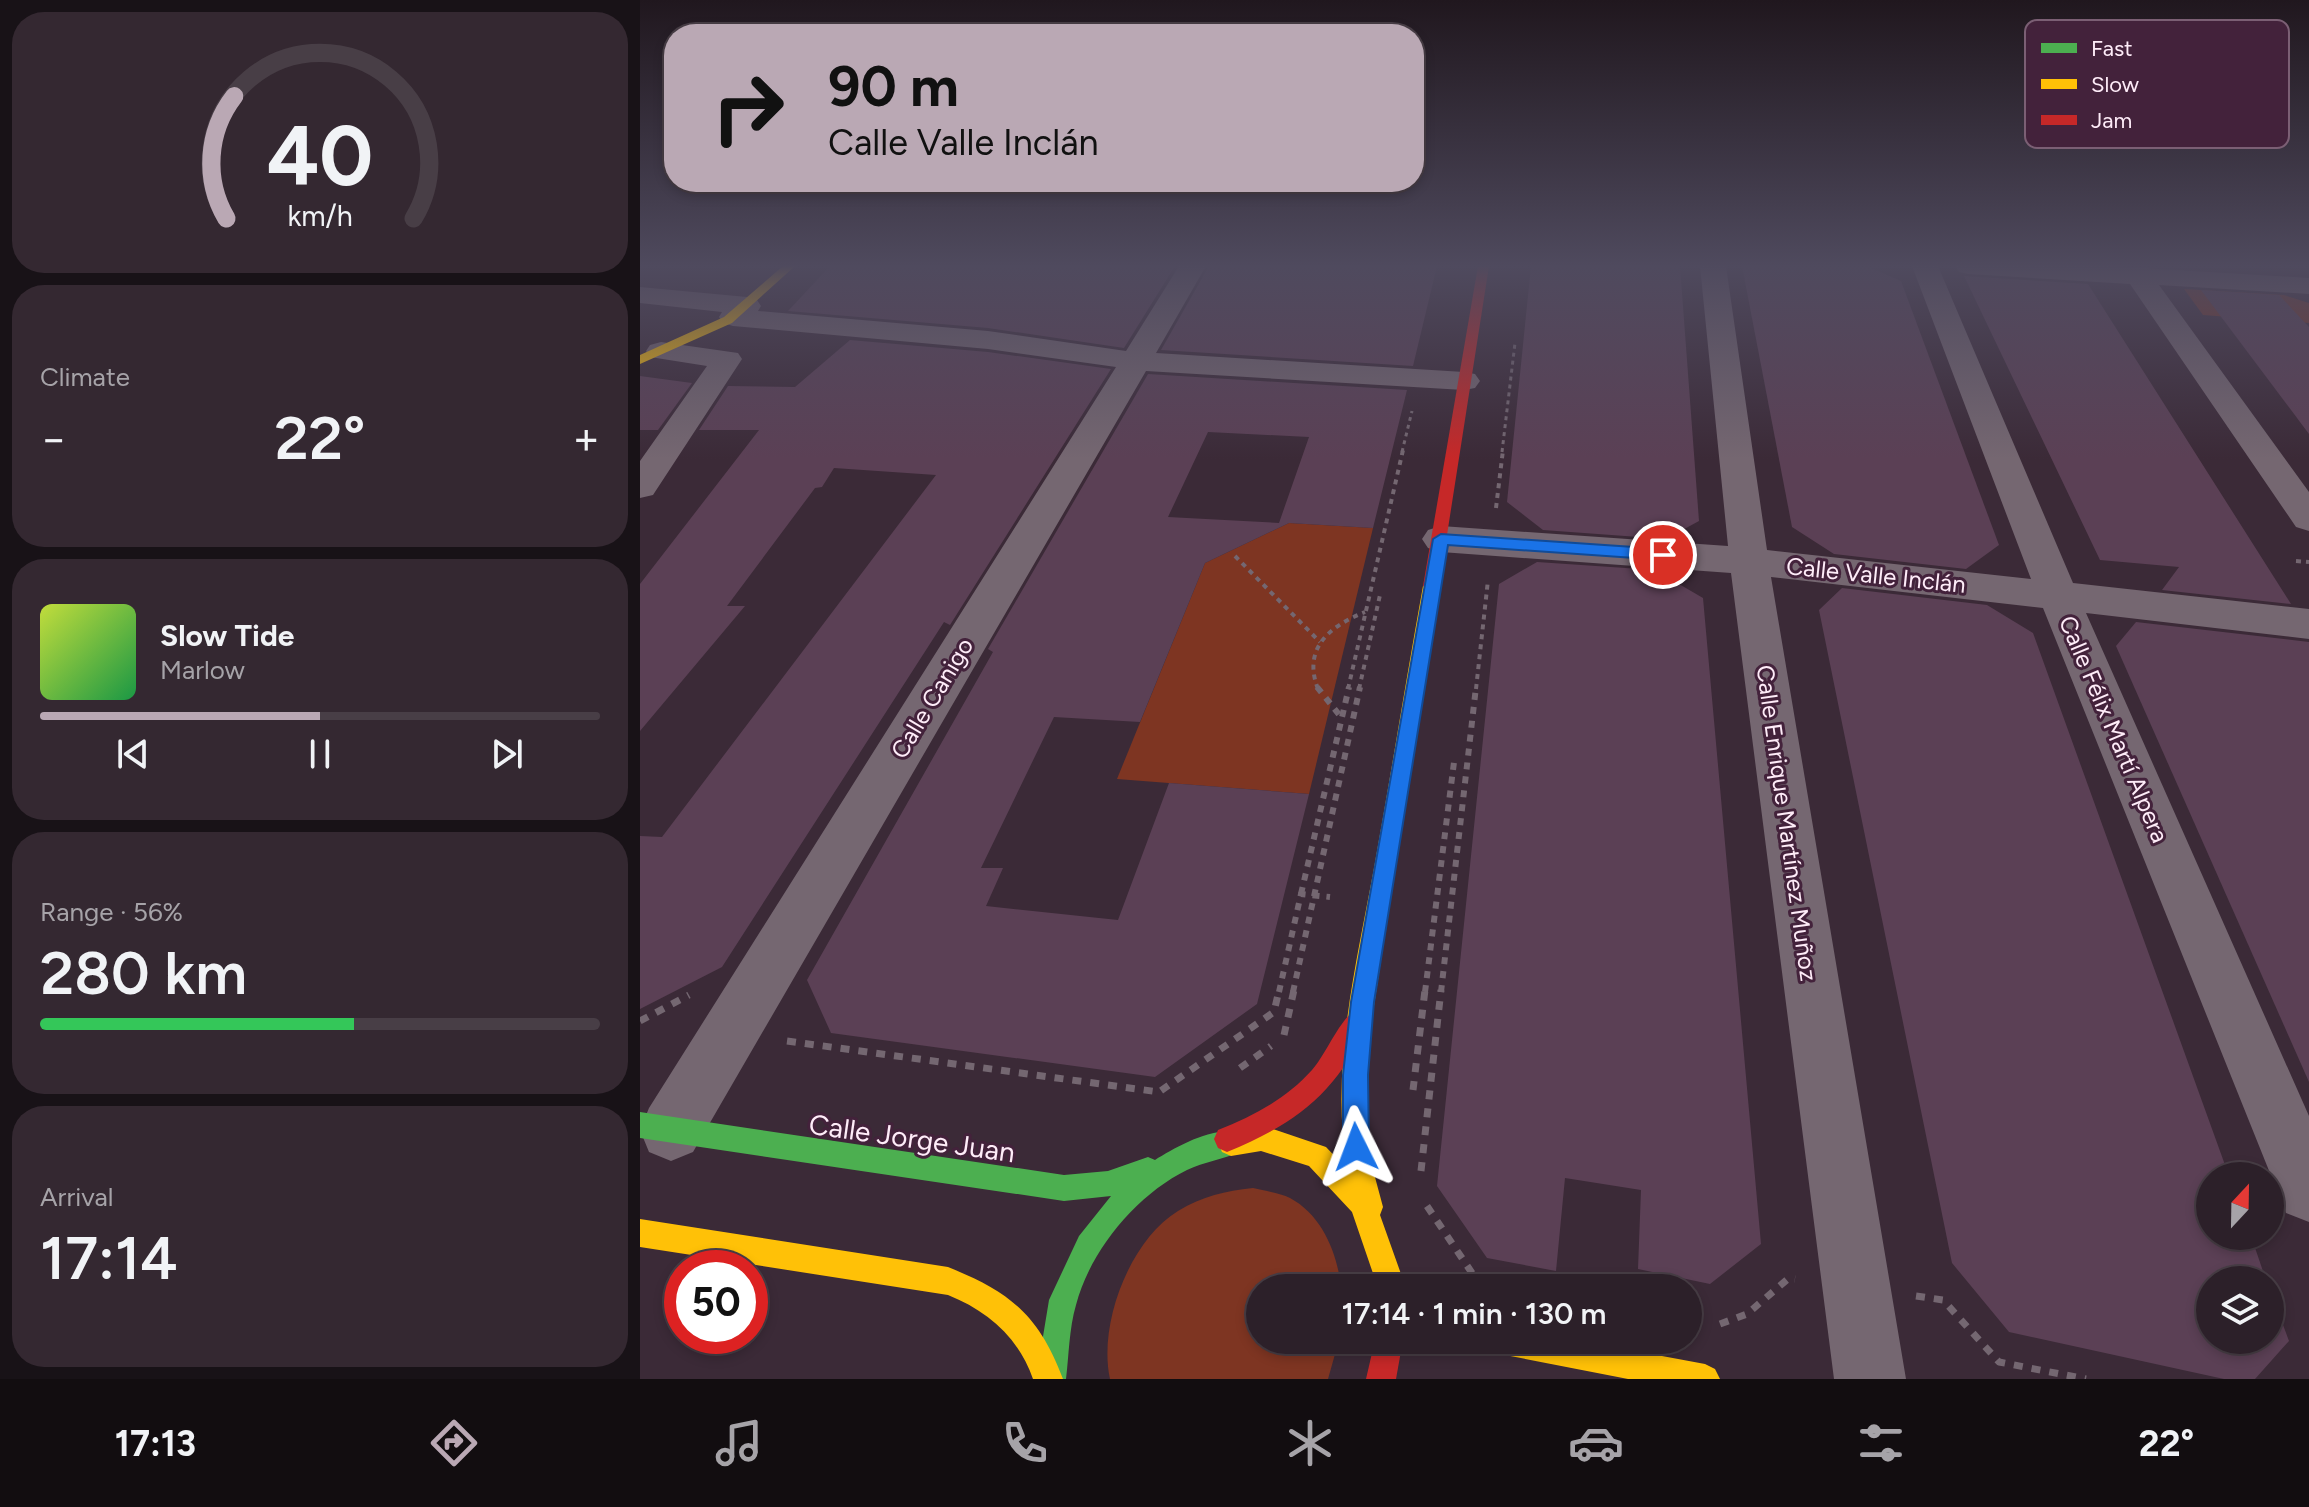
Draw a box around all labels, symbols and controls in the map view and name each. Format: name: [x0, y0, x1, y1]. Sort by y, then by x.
legend: [2025, 20, 2289, 148]
text: Fast: [2091, 35, 2133, 62]
text: 90 m: [828, 53, 959, 120]
icon: right: [696, 56, 800, 160]
text: Slow: [2091, 71, 2140, 98]
text: 40: [267, 105, 373, 205]
text: Jam: [2091, 107, 2132, 134]
text: Calle Valle Inclán: [828, 121, 1099, 164]
text: km/h: [287, 199, 353, 233]
text: Climate: [40, 361, 130, 393]
text: 22°: [275, 402, 365, 474]
text: −: [40, 412, 67, 465]
text: +: [573, 412, 600, 465]
pin: [1629, 521, 1697, 589]
icon: arrive: [1641, 533, 1685, 577]
street label: Calle Valle Inclán: [1785, 551, 1967, 599]
street label: Calle Félix Martí Alpera: [2053, 611, 2175, 847]
text: Slow Tide: [160, 617, 294, 654]
street label: Calle Canigo: [885, 632, 979, 764]
text: Marlow: [160, 654, 245, 686]
street label: Calle Enrique Martínez Muñoz: [1750, 663, 1824, 983]
icon: previous: [111, 732, 155, 776]
icon: pause: [298, 732, 342, 776]
icon: next: [485, 732, 529, 776]
text: Range · 56%: [40, 896, 183, 928]
text: 280 km: [40, 937, 247, 1009]
position arrow: [1314, 1105, 1398, 1189]
street label: Calle Jorge Juan: [807, 1107, 1017, 1169]
north arrow: [2196, 1162, 2284, 1250]
map controls: [2196, 1162, 2284, 1354]
text: Arrival: [40, 1181, 113, 1213]
text: 17:14: [40, 1222, 178, 1294]
speed limit sign: 50: [664, 1250, 768, 1354]
button: layers: [2196, 1266, 2284, 1354]
text: 17:14 · 1 min · 130 m: [1341, 1295, 1607, 1332]
icon: directions: [426, 1415, 482, 1471]
icon: music: [711, 1415, 767, 1471]
icon: phone: [997, 1415, 1053, 1471]
icon: climate: [1282, 1415, 1338, 1471]
icon: car: [1568, 1415, 1624, 1471]
icon: filters: [1853, 1415, 1909, 1471]
text: 17:13: [115, 1422, 196, 1465]
text: 22°: [2139, 1422, 2194, 1465]

